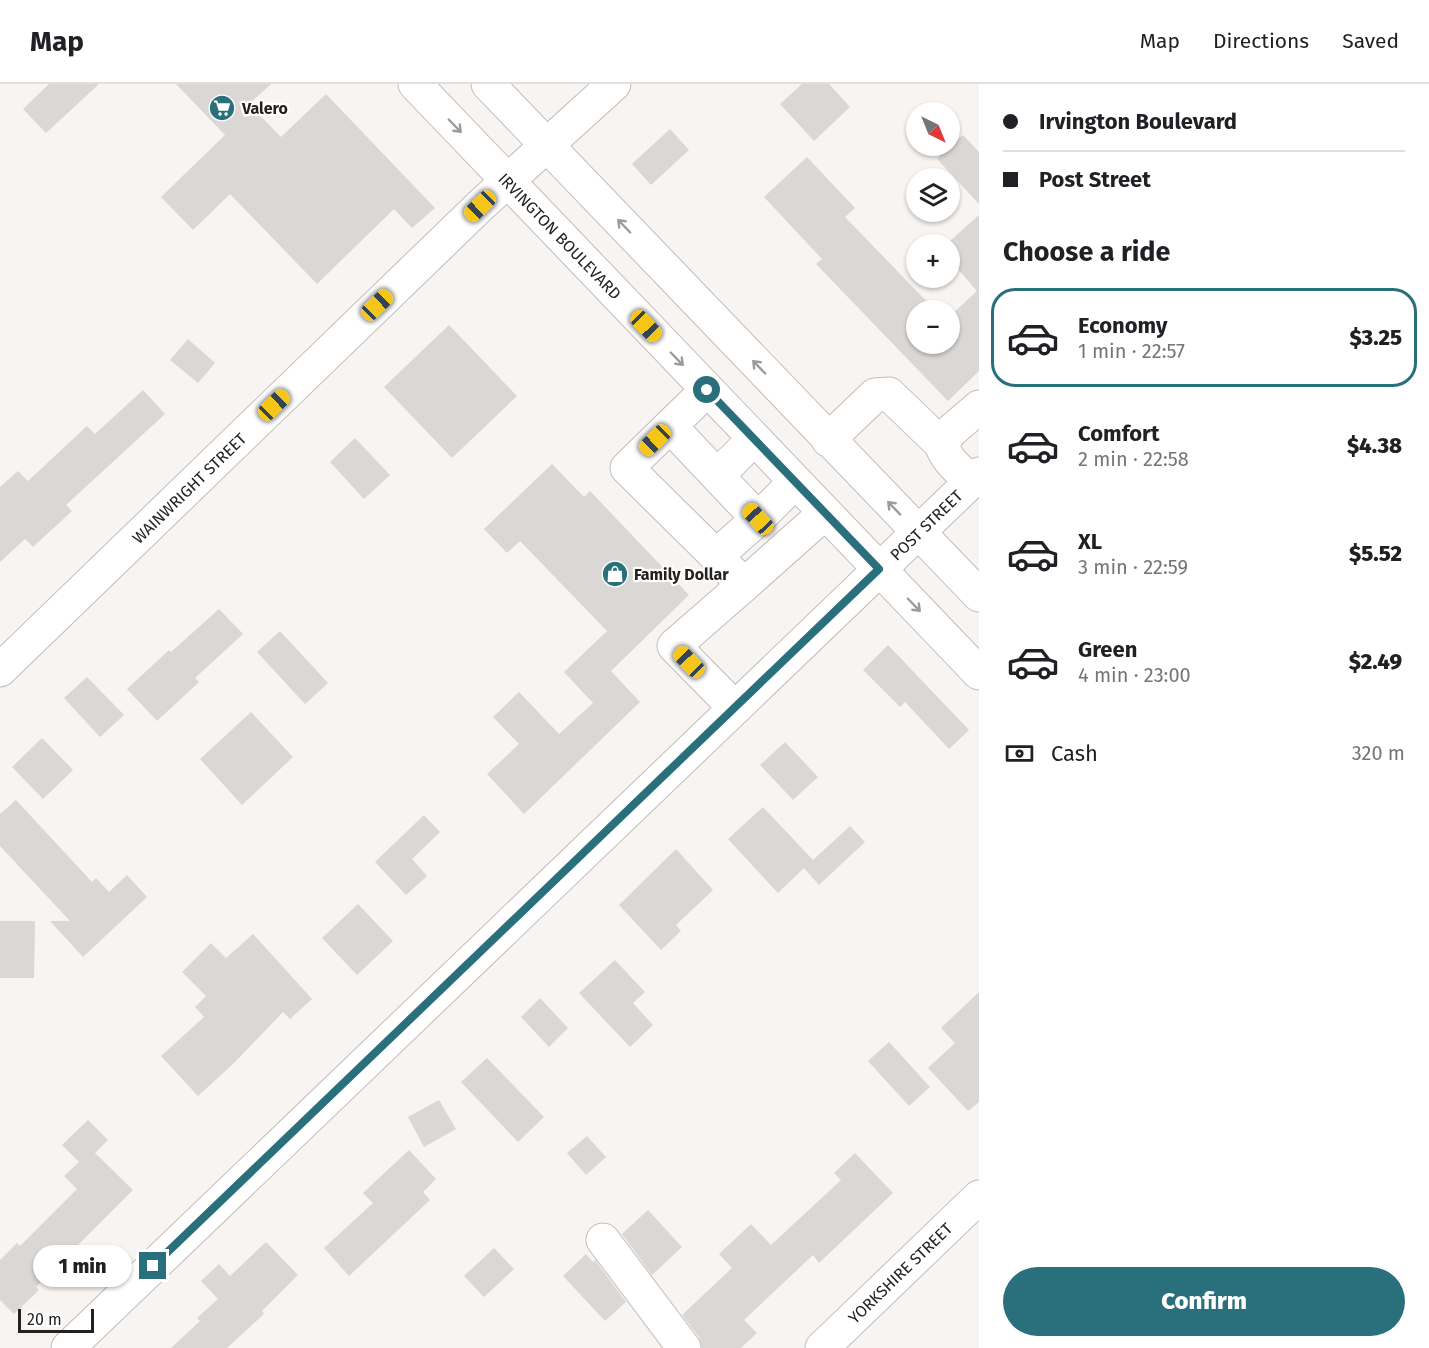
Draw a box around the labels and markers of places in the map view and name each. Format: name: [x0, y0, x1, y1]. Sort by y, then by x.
supermarket icon: Valero: [207, 93, 237, 123]
place label: Valero: [241, 99, 288, 118]
shop icon: Family Dollar: [600, 559, 630, 589]
place label: Family Dollar: [634, 565, 729, 584]

